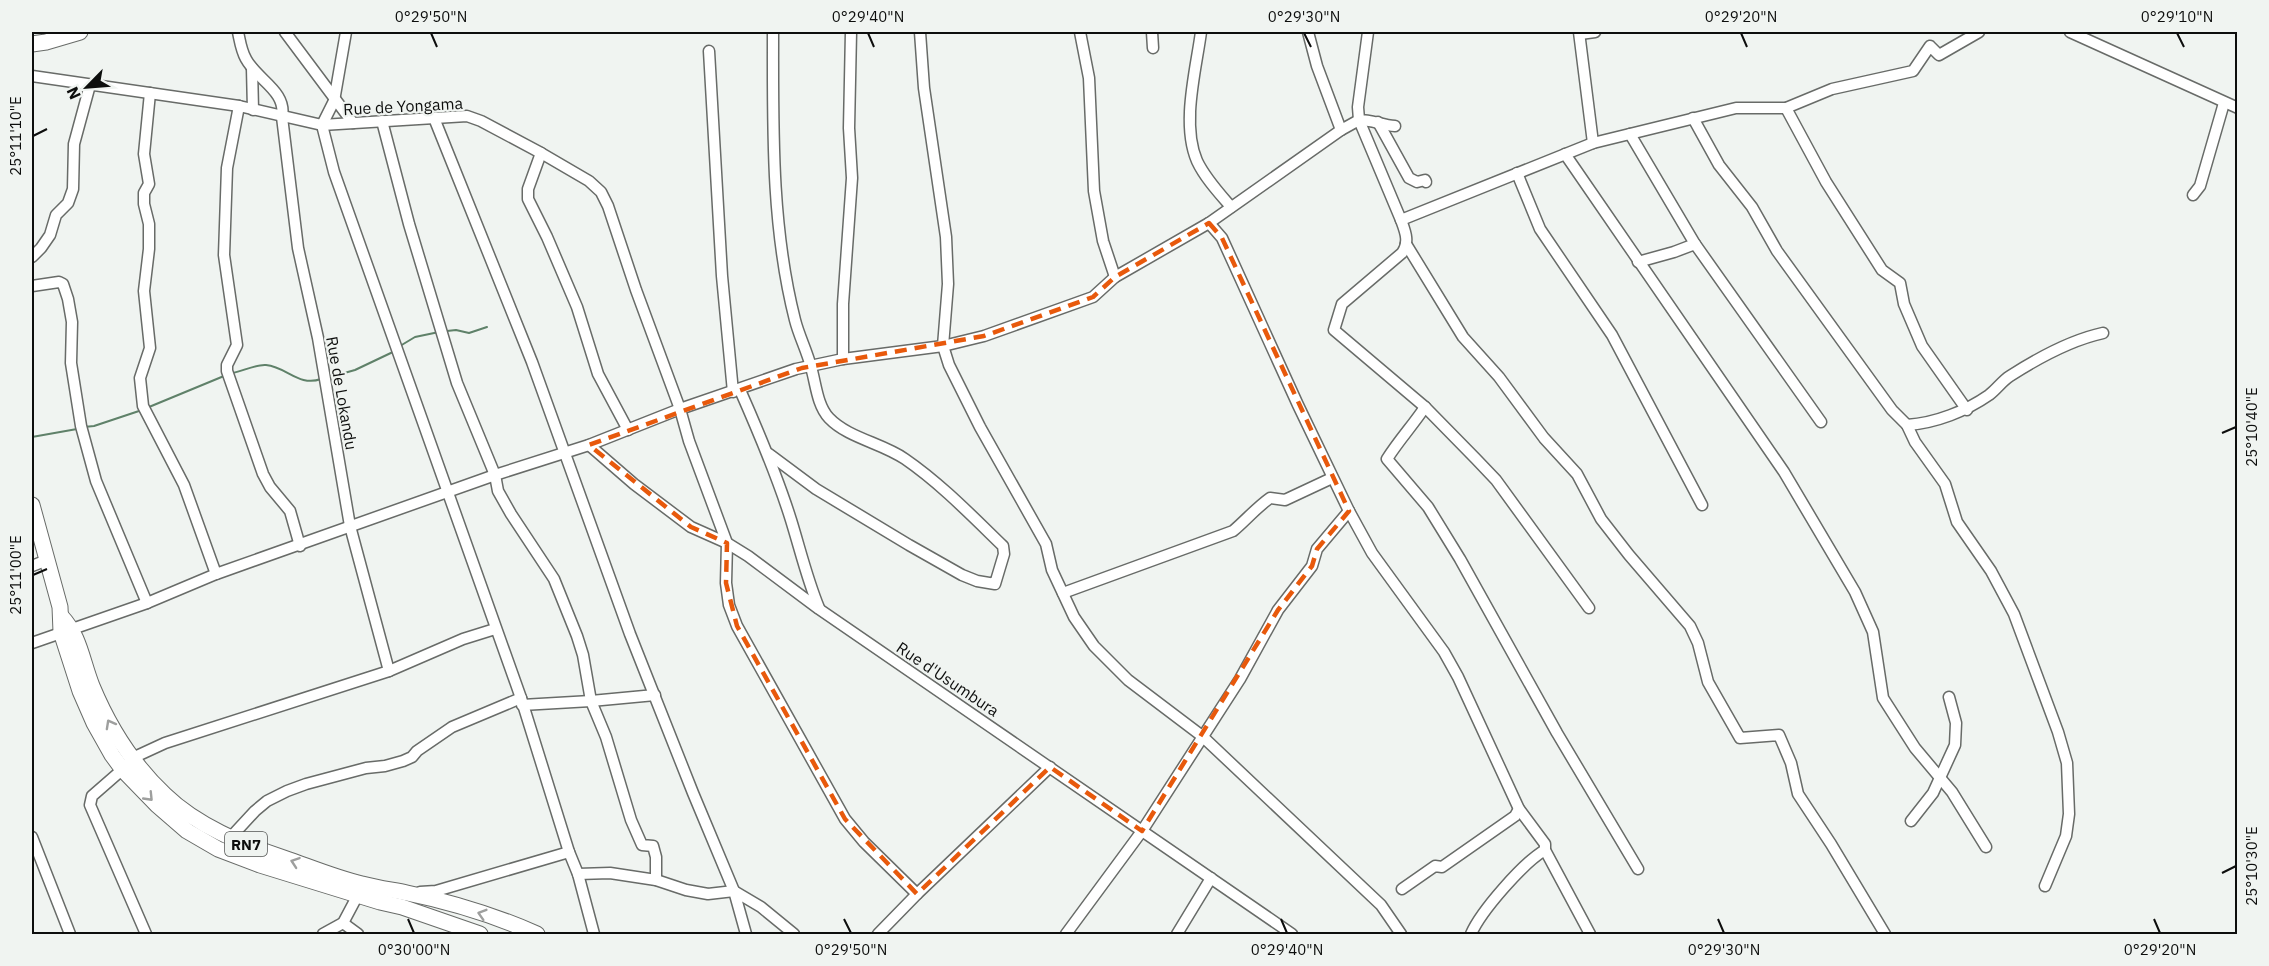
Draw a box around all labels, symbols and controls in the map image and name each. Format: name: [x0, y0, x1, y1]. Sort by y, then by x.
text: 0°29'50"N: [395, 7, 467, 26]
text: 0°29'40"N: [832, 7, 904, 26]
text: 0°29'30"N: [1268, 7, 1340, 26]
text: 0°29'20"N: [1705, 7, 1777, 26]
text: 0°29'10"N: [2141, 7, 2213, 26]
north arrow: [57, 57, 117, 117]
text: N: [62, 84, 85, 103]
street label: Rue de Yongama: [343, 93, 464, 119]
text: 25°11'10"E: [6, 96, 25, 176]
street label: Rue de Lokandu: [322, 335, 362, 451]
text: 25°10'40"E: [2242, 387, 2261, 467]
text: 25°11'00"E: [6, 535, 25, 615]
street label: Rue d'Usumbura: [893, 637, 1003, 721]
one-way arrow: [106, 720, 117, 731]
one-way arrow: [142, 790, 153, 800]
text: 25°10'30"E: [2242, 826, 2261, 906]
road number: RN7: [225, 832, 267, 856]
one-way arrow: [290, 856, 301, 869]
one-way arrow: [477, 909, 488, 921]
text: 0°30'00"N: [378, 940, 450, 959]
text: 0°29'50"N: [815, 940, 887, 959]
text: 0°29'40"N: [1251, 940, 1323, 959]
text: 0°29'30"N: [1688, 940, 1760, 959]
text: 0°29'20"N: [2124, 940, 2196, 959]

